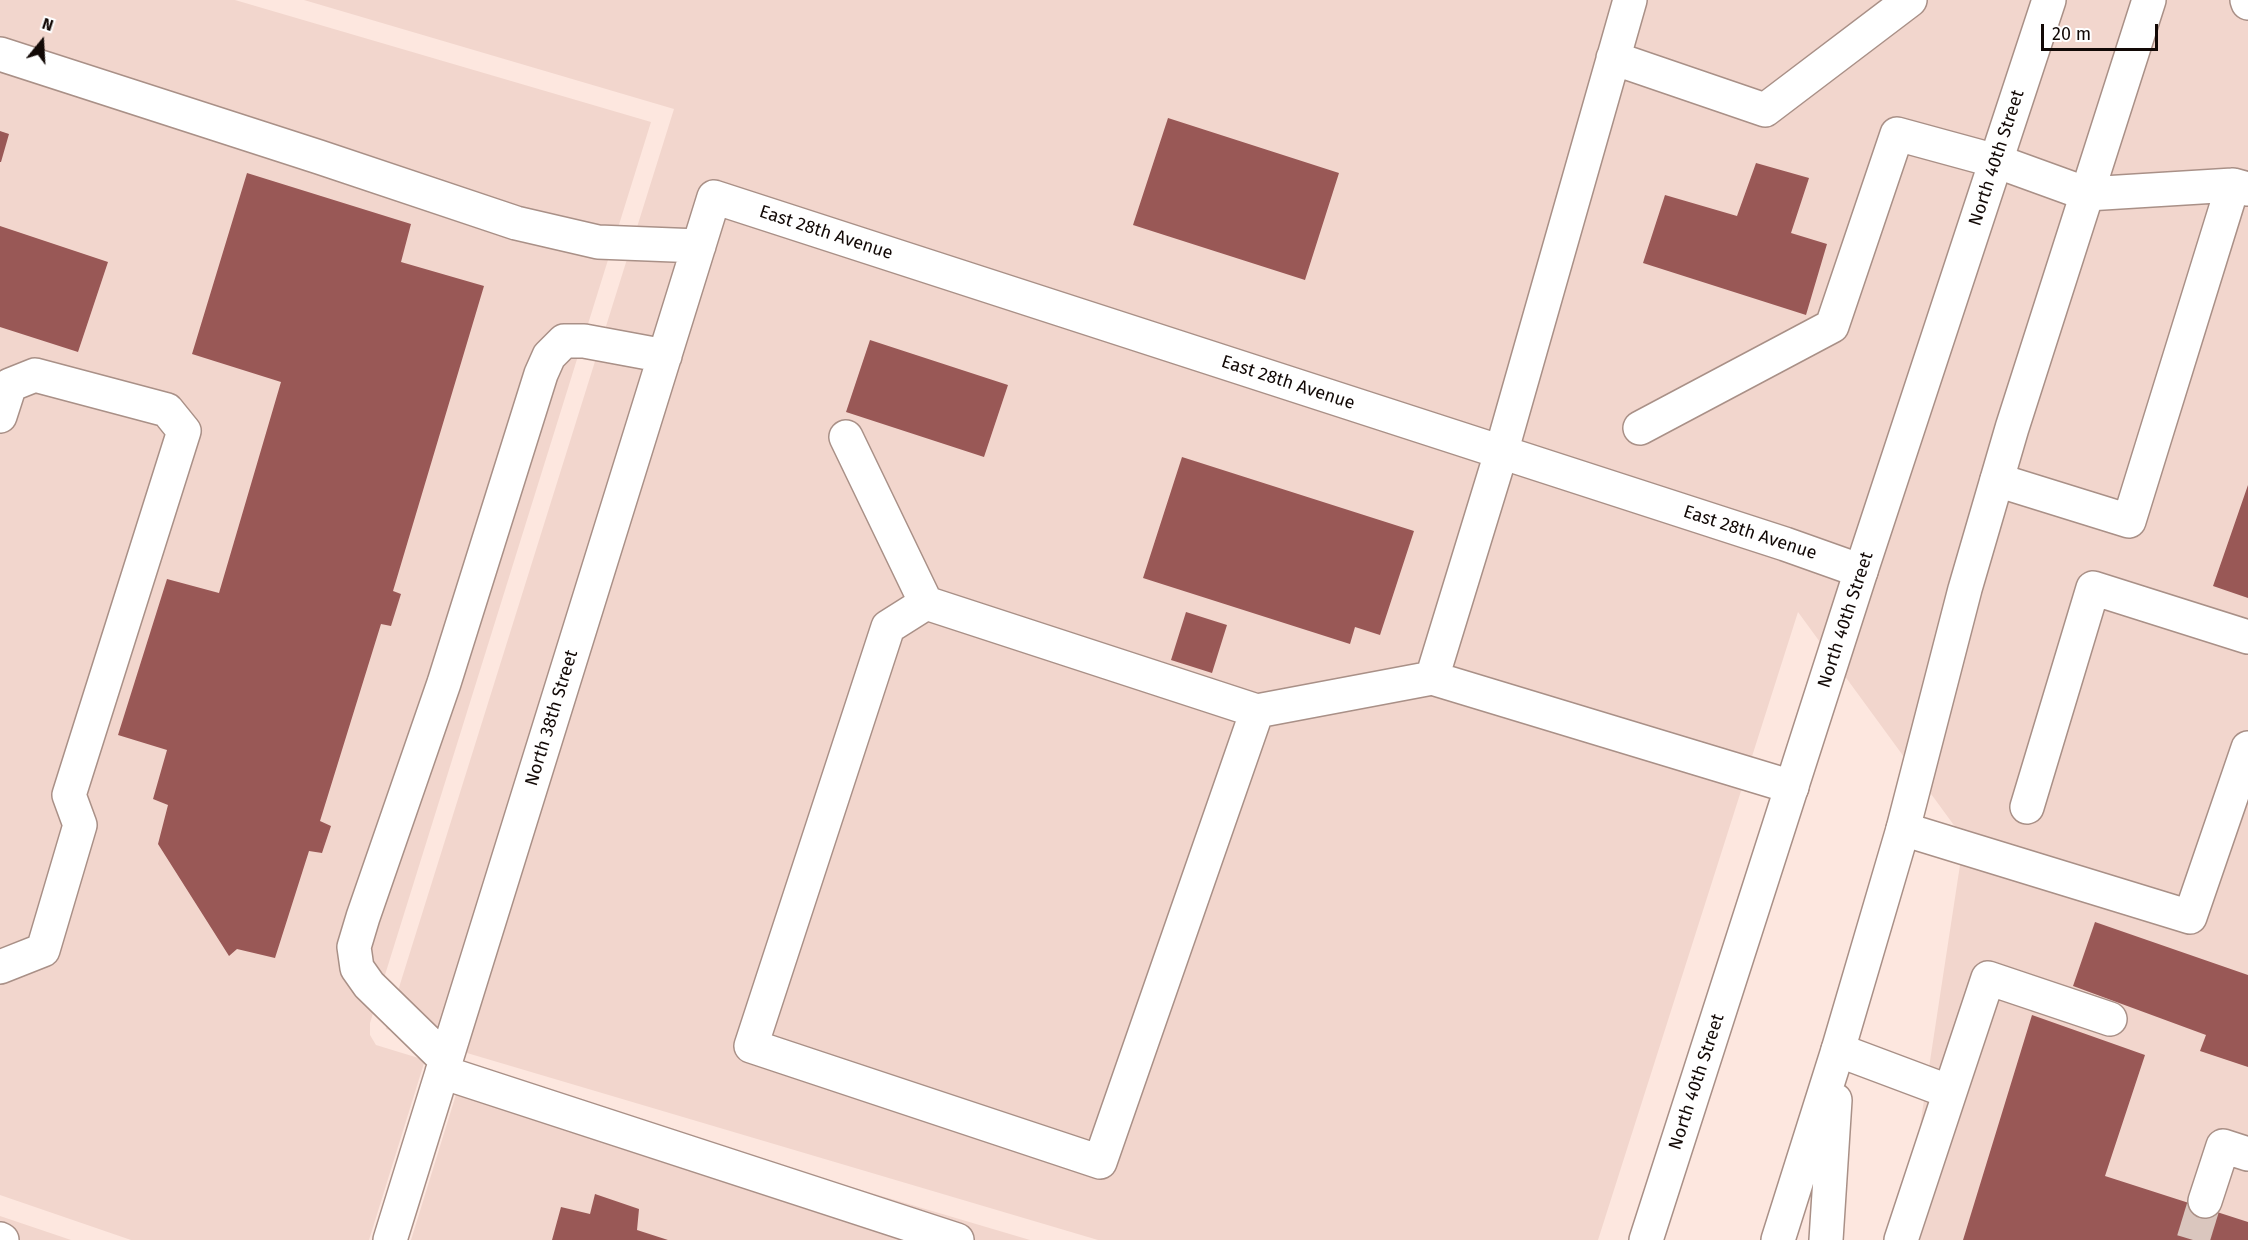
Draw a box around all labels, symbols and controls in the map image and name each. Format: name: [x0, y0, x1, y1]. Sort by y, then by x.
north arrow: [12, 12, 72, 72]
scale bar: [2044, 12, 2161, 50]
text: N: [40, 14, 56, 35]
text: 20 m: [2052, 23, 2091, 45]
street label: North 40th Street: [1965, 87, 2029, 229]
street label: East 28th Avenue: [757, 201, 895, 265]
street label: East 28th Avenue: [1219, 351, 1357, 415]
street label: East 28th Avenue: [1681, 501, 1819, 565]
street label: North 40th Street: [1814, 549, 1878, 691]
street label: North 38th Street: [521, 647, 583, 789]
street label: North 40th Street: [1665, 1011, 1729, 1153]

